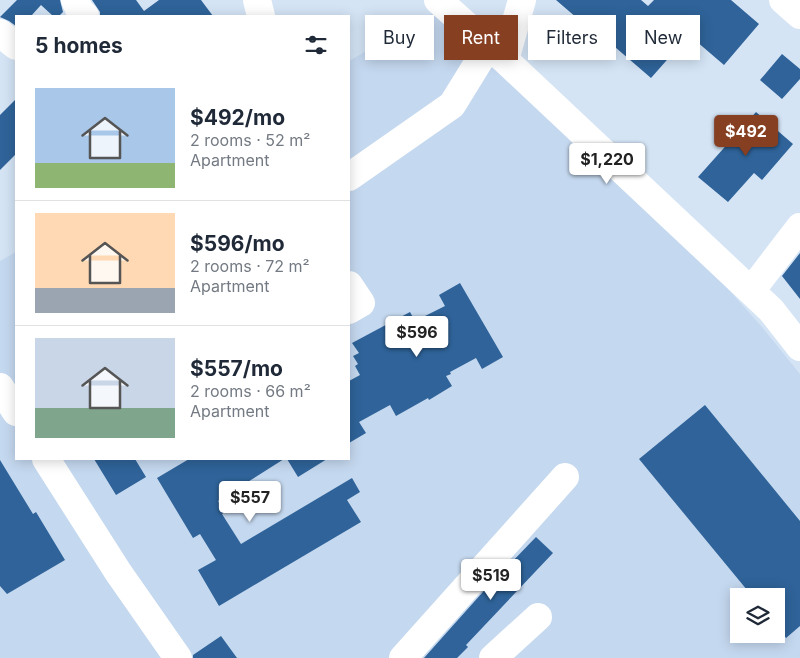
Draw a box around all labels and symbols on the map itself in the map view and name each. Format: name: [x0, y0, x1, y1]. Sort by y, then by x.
pin: $492: [716, 114, 776, 157]
pin: $1,220: [566, 142, 648, 185]
pin: $596: [387, 316, 447, 358]
pin: $557: [220, 480, 280, 523]
pin: $519: [461, 558, 521, 601]

